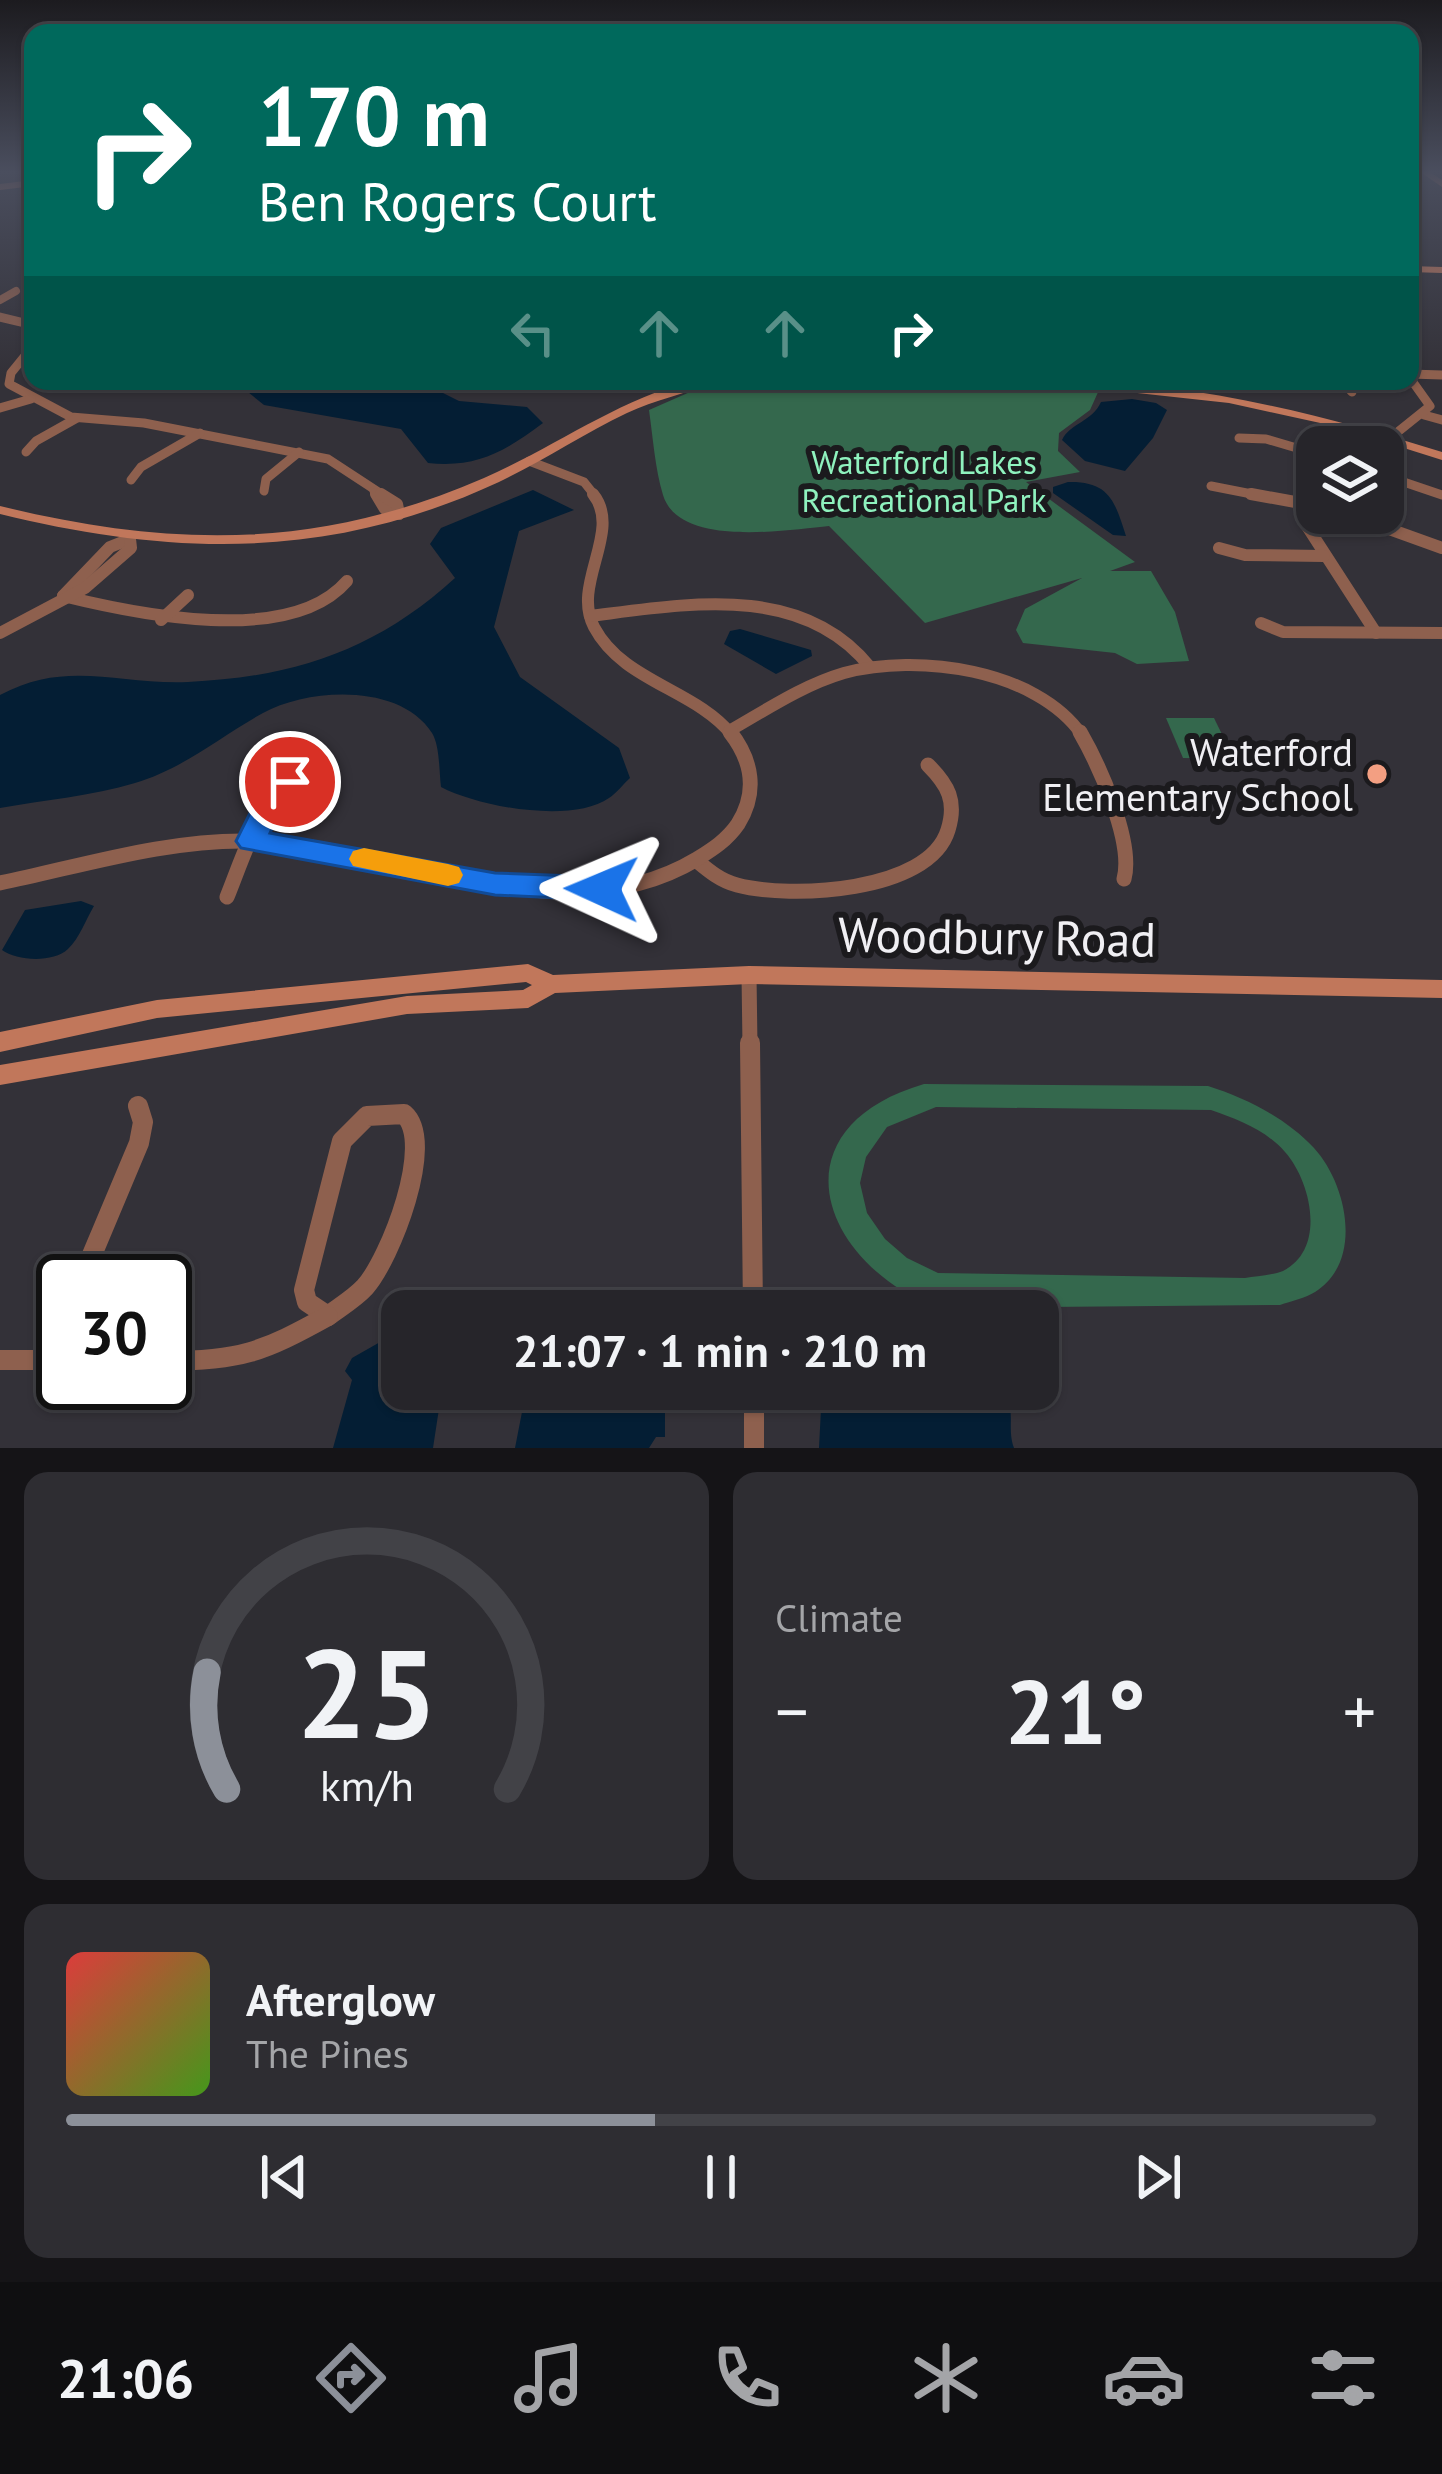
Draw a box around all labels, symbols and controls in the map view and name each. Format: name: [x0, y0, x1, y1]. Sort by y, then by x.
text: 170 m: [258, 60, 490, 169]
icon: right: [60, 72, 216, 228]
text: Ben Rogers Court: [258, 166, 657, 236]
icon: left: [500, 300, 566, 366]
icon: ahead: [626, 300, 692, 366]
icon: ahead: [752, 300, 818, 366]
icon: right: [878, 300, 944, 366]
map controls: [1296, 426, 1404, 534]
button: layers: [1296, 426, 1404, 534]
park label: Waterford Lakes Recreational Park: [802, 440, 1047, 521]
place label: Waterford Elementary School: [1042, 726, 1354, 822]
pin: [239, 731, 341, 833]
icon: arrive: [257, 749, 323, 815]
marker: Waterford Elementary School: [1364, 761, 1390, 787]
position arrow: [539, 826, 665, 952]
street label: Woodbury Road: [837, 902, 1157, 970]
speed limit sign: 30: [36, 1254, 192, 1410]
text: 21:07 · 1 min · 210 m: [513, 1321, 927, 1379]
text: Climate: [775, 1592, 903, 1643]
text: 25: [296, 1611, 437, 1772]
text: 21°: [1005, 1652, 1146, 1769]
text: −: [775, 1668, 808, 1753]
text: +: [1343, 1668, 1376, 1753]
text: km/h: [319, 1757, 414, 1813]
text: Afterglow: [246, 1970, 435, 2028]
text: The Pines: [246, 2028, 409, 2079]
icon: previous: [251, 2144, 317, 2210]
icon: pause: [688, 2144, 754, 2210]
icon: next: [1125, 2144, 1191, 2210]
icon: directions: [309, 2336, 393, 2420]
icon: music: [507, 2336, 591, 2420]
icon: phone: [705, 2336, 789, 2420]
icon: climate: [904, 2336, 988, 2420]
icon: car: [1102, 2336, 1186, 2420]
icon: filters: [1301, 2336, 1385, 2420]
text: 21:06: [57, 2343, 194, 2413]

